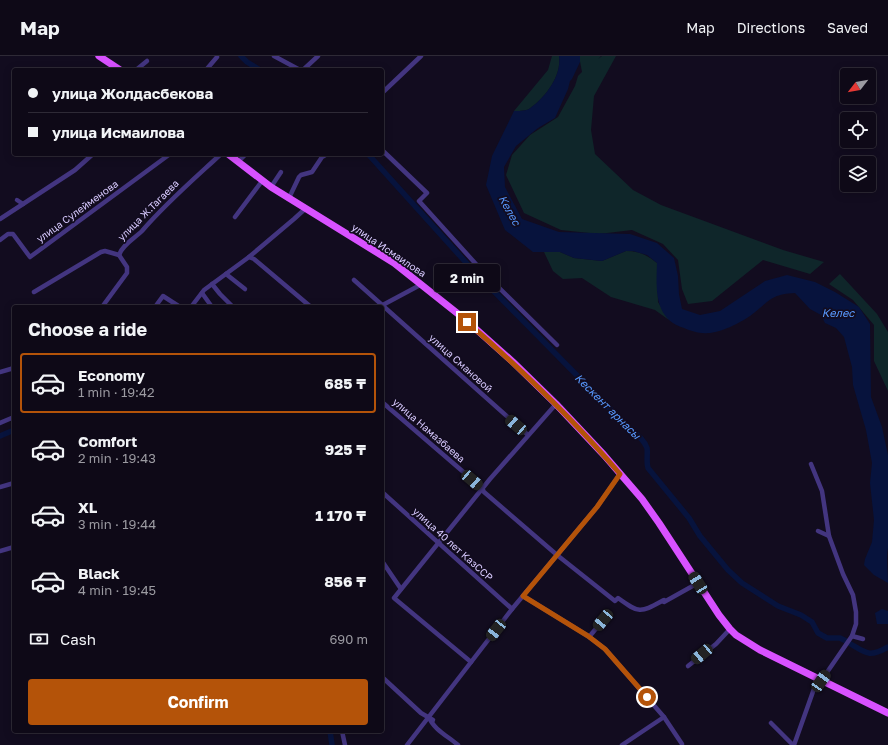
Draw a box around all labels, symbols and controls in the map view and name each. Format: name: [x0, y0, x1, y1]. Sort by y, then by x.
text: Map: [20, 16, 60, 39]
text: Map: [686, 19, 715, 36]
text: Directions: [737, 19, 805, 36]
text: Saved: [827, 19, 868, 36]
north arrow: [840, 68, 876, 104]
map controls: [840, 68, 876, 192]
text: улица Жолдасбекова: [52, 84, 213, 102]
button: locate: [840, 112, 876, 148]
text: улица Исмаилова: [52, 123, 185, 141]
button: layers: [840, 156, 876, 192]
street label: улица Сулейменова: [34, 177, 120, 245]
street label: улица Ж.Тагаева: [115, 177, 181, 243]
water label: Келес: [496, 193, 524, 228]
street label: улица Исмаилова: [350, 221, 428, 279]
callout: 2 min: [434, 264, 500, 292]
text: 2 min: [450, 270, 484, 286]
water label: Келес: [822, 306, 855, 319]
route end: [458, 313, 476, 331]
text: Choose a ride: [28, 318, 147, 340]
street label: улица Смановой: [427, 331, 495, 395]
icon: car: [30, 365, 66, 401]
text: Economy: [78, 366, 145, 384]
water label: Кескент арнасы: [572, 371, 644, 443]
text: 685 ₸: [324, 374, 366, 392]
text: 1 min · 19:42: [78, 384, 154, 400]
street label: улица Намазбаева: [390, 395, 468, 465]
car: [503, 413, 529, 437]
icon: car: [30, 431, 66, 467]
text: Comfort: [78, 432, 137, 450]
text: 925 ₸: [325, 440, 366, 458]
text: 2 min · 19:43: [78, 450, 156, 466]
car: [459, 468, 485, 492]
icon: car: [30, 497, 66, 533]
text: XL: [78, 498, 97, 516]
street label: улица 40 лет КазССР: [411, 505, 496, 583]
text: 1 170 ₸: [315, 506, 366, 524]
text: 3 min · 19:44: [78, 516, 156, 532]
icon: car: [30, 563, 66, 599]
text: Black: [78, 564, 120, 582]
car: [687, 570, 709, 596]
text: 856 ₸: [324, 572, 366, 590]
text: 4 min · 19:45: [78, 582, 156, 598]
car: [591, 607, 615, 633]
car: [484, 617, 508, 643]
icon: cash: [28, 628, 50, 650]
text: Cash: [60, 630, 96, 648]
text: 690 m: [329, 631, 368, 647]
car: [689, 642, 715, 666]
car: [809, 668, 833, 694]
button: Confirm: [28, 679, 368, 725]
route start: [638, 688, 656, 706]

